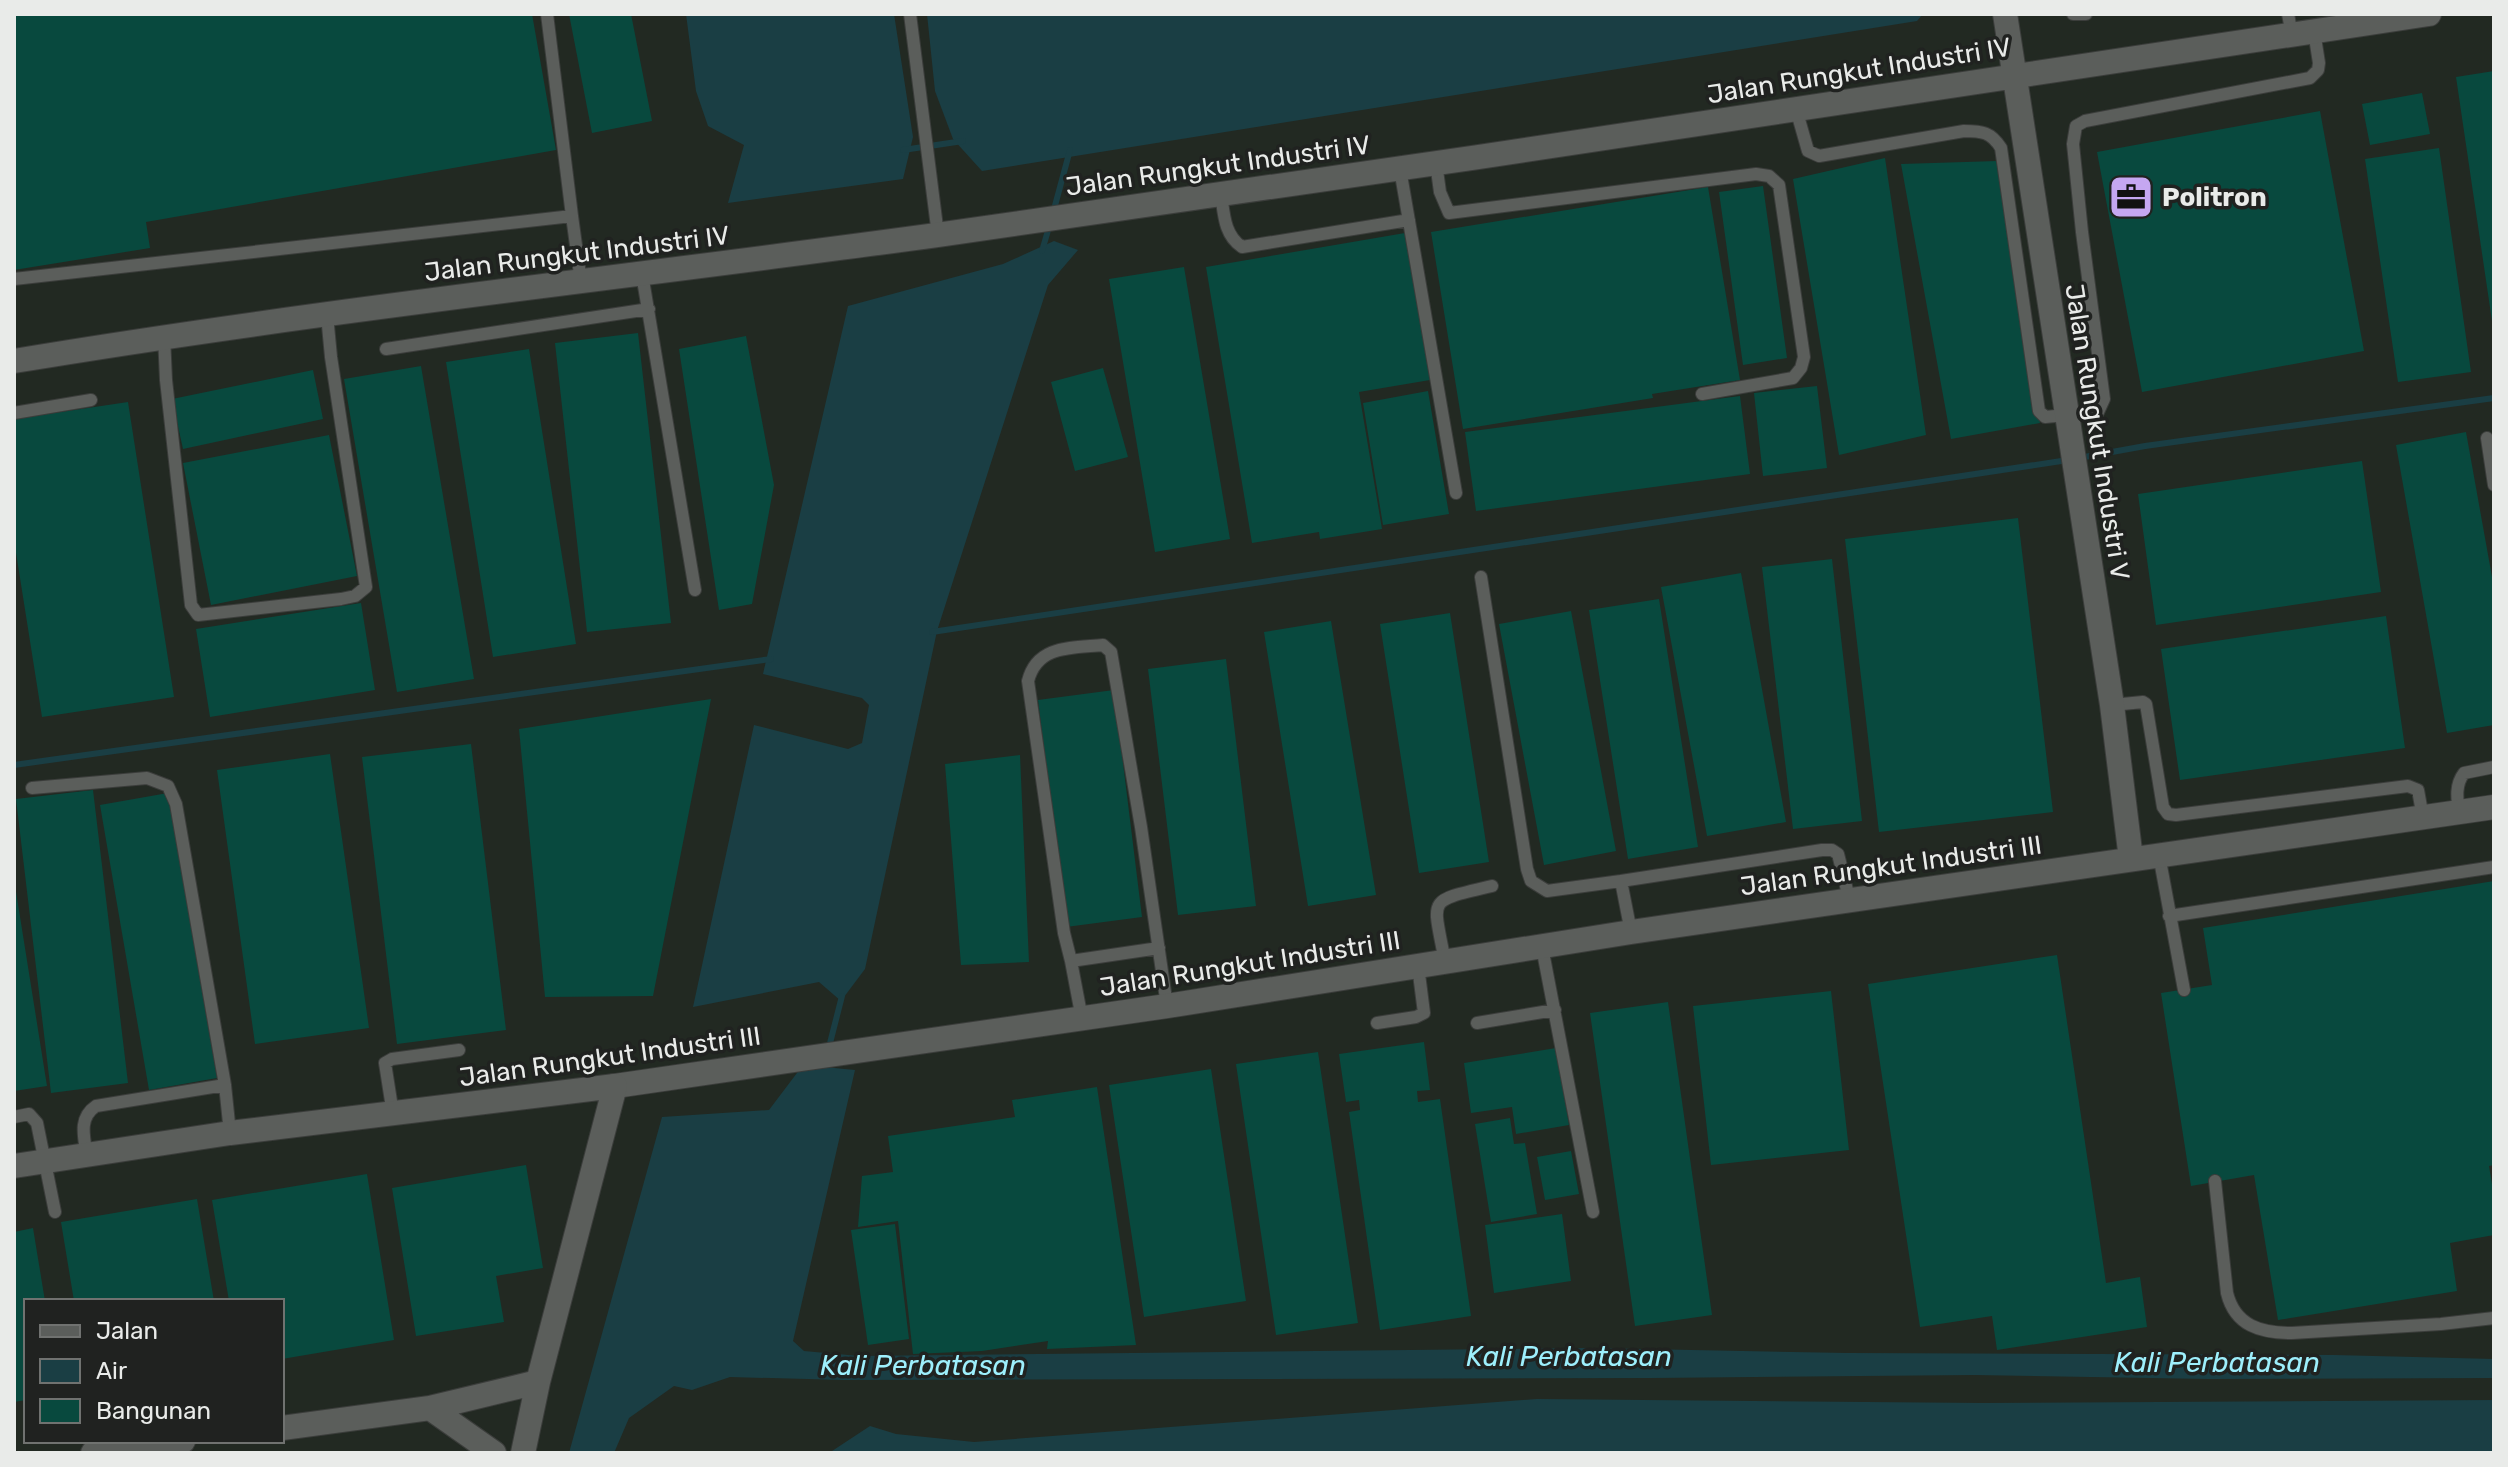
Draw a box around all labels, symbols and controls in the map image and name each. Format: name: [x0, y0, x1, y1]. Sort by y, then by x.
street label: Jalan Rungkut Industri IV: [1705, 32, 2013, 110]
street label: Jalan Rungkut Industri IV: [1064, 129, 1372, 203]
office icon: Politron: [2107, 173, 2155, 221]
place label: Politron: [2162, 182, 2267, 213]
street label: Jalan Rungkut Industri IV: [423, 220, 731, 288]
street label: Jalan Rungkut Industri V: [2058, 282, 2136, 582]
street label: Jalan Rungkut Industri III: [1738, 829, 2044, 903]
street label: Jalan Rungkut Industri III: [1097, 925, 1403, 1003]
street label: Jalan Rungkut Industri III: [457, 1020, 763, 1094]
legend: [24, 1299, 284, 1443]
text: Jalan: [96, 1317, 158, 1345]
water label: Kali Perbatasan: [1466, 1340, 1672, 1373]
water label: Kali Perbatasan: [2114, 1346, 2320, 1379]
water label: Kali Perbatasan: [820, 1349, 1026, 1382]
text: Air: [96, 1357, 127, 1385]
text: Bangunan: [96, 1397, 211, 1425]

